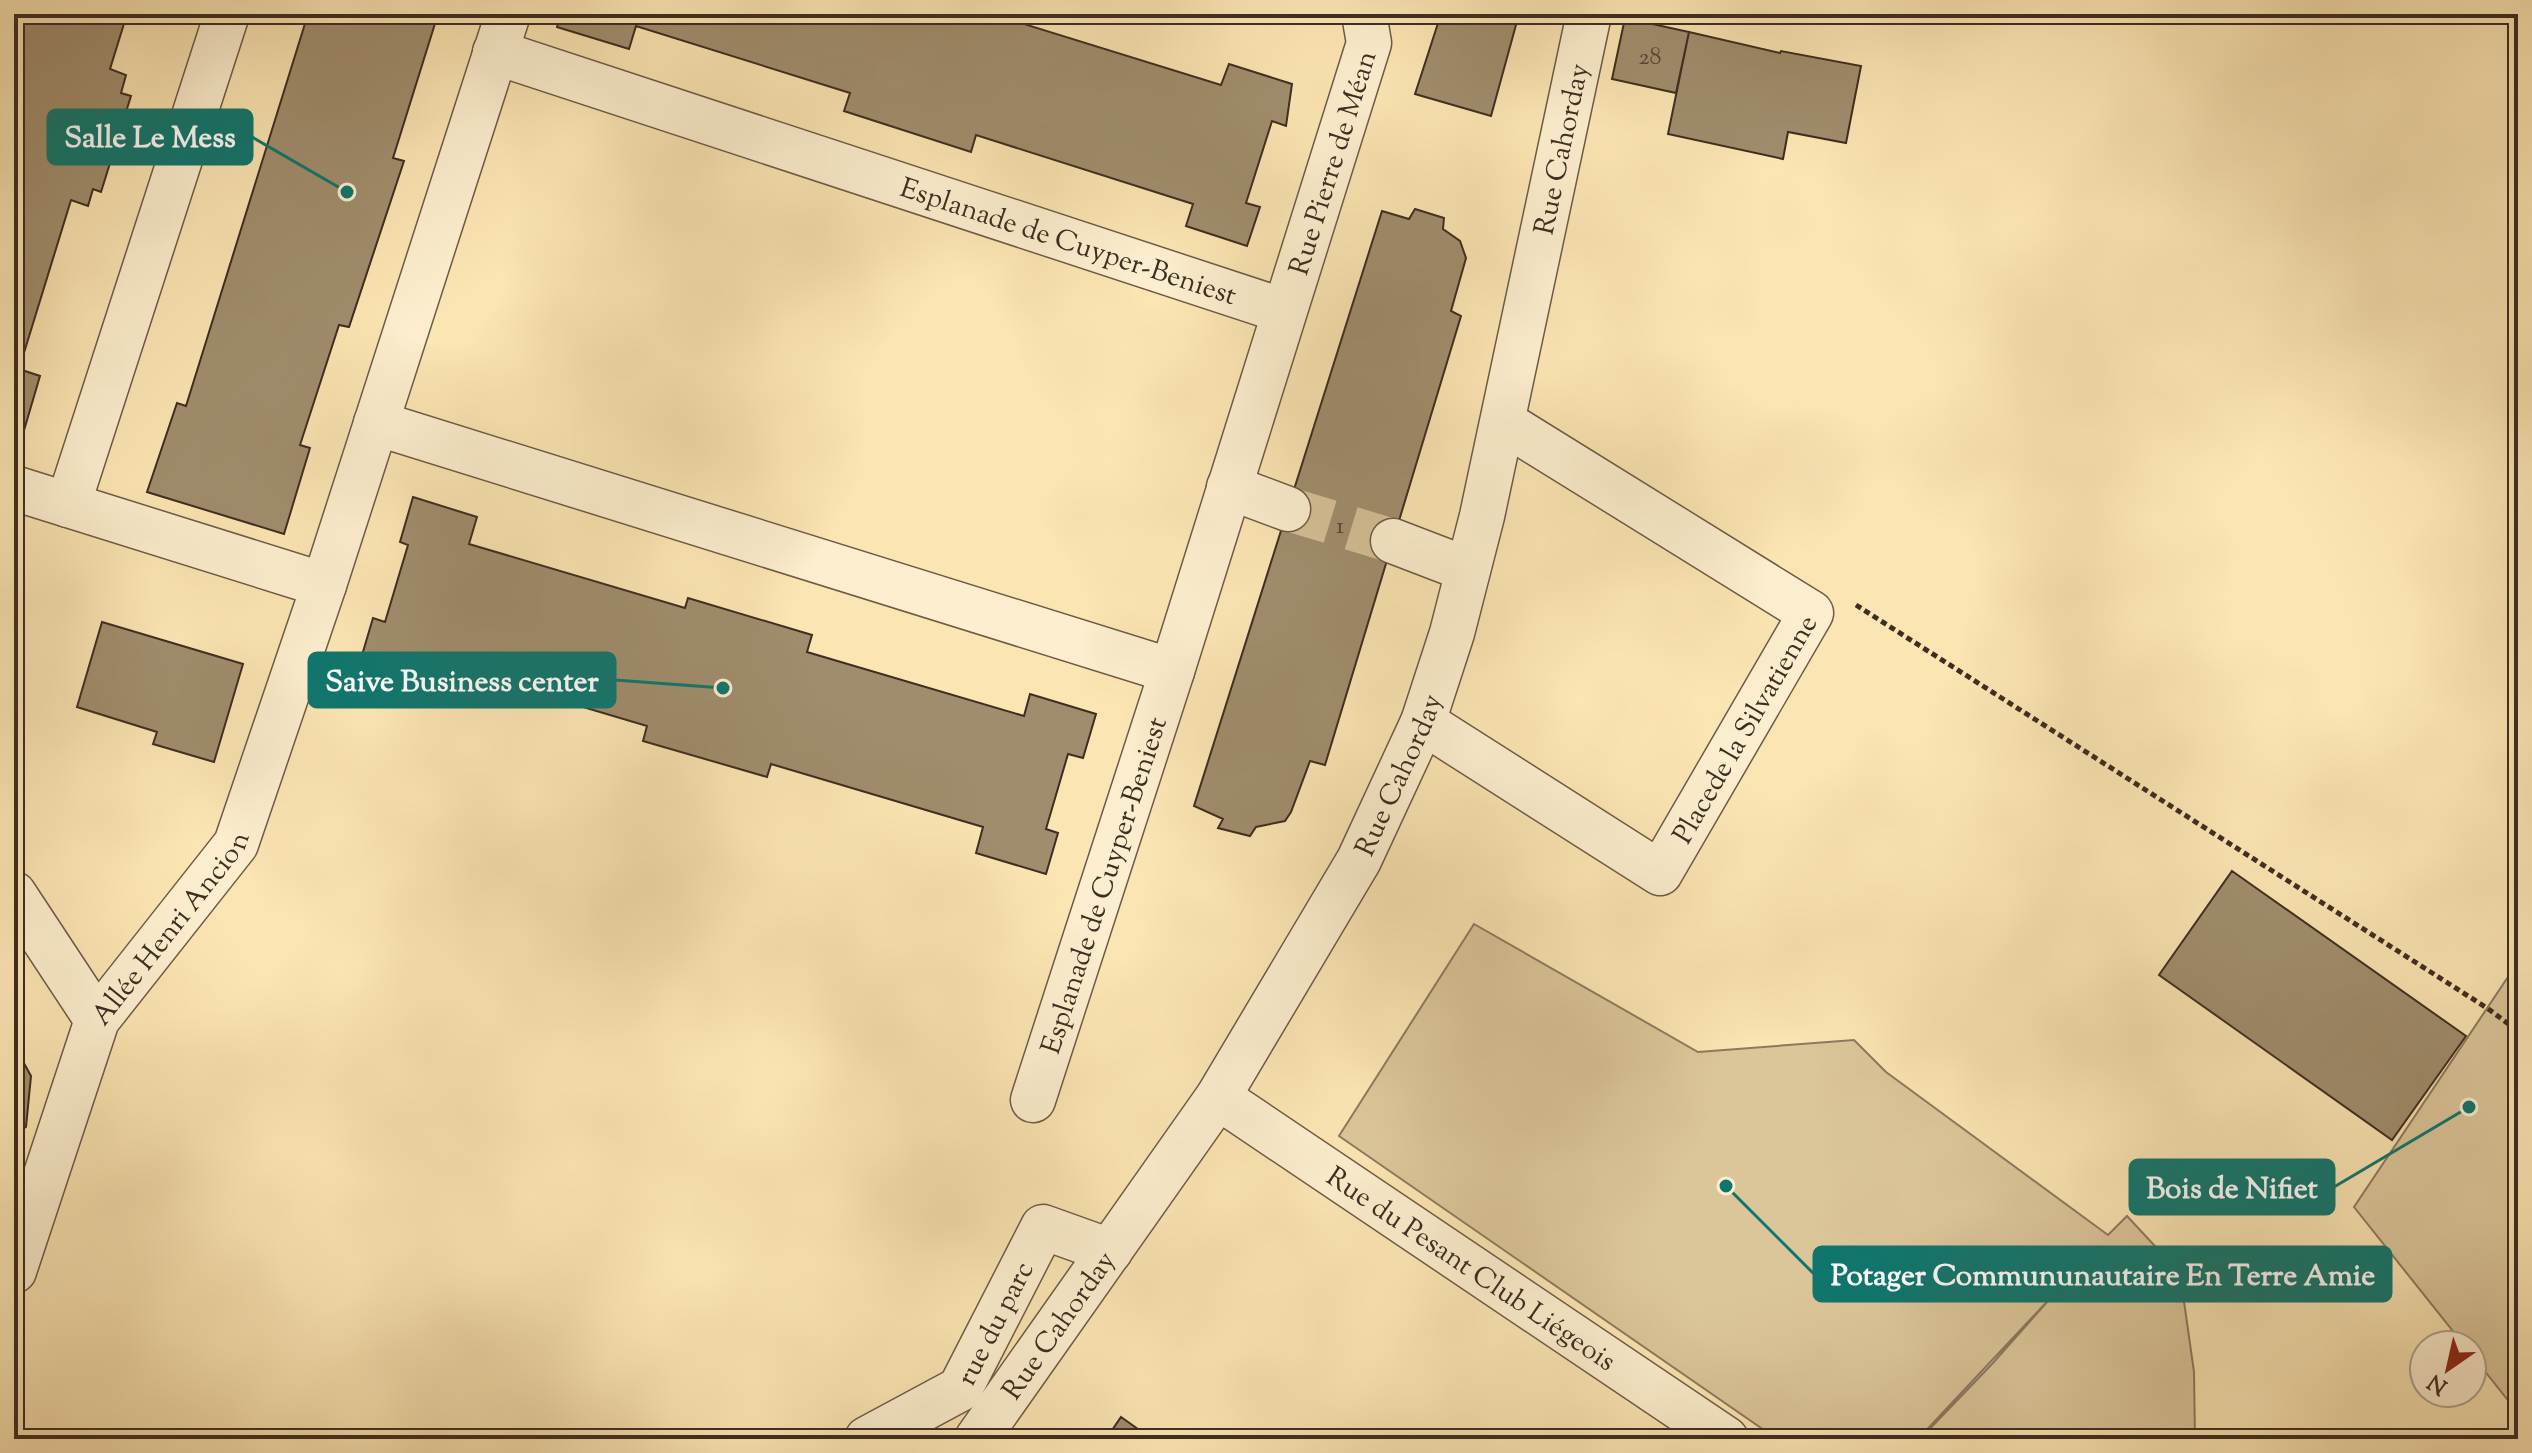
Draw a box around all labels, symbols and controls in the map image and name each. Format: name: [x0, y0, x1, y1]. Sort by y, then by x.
house number: 28: [1638, 41, 1662, 75]
street label: Rue Pierre de Méan: [1280, 46, 1388, 281]
street label: Rue Cahorday: [1525, 60, 1601, 239]
callout: Salle Le Mess: [48, 110, 252, 164]
text: Salle Le Mess: [64, 118, 236, 161]
street label: Esplanade de Cuyper-Beniest: [894, 169, 1242, 317]
house number: 1: [1336, 510, 1344, 544]
street label: Placede la Silvatienne: [1664, 608, 1829, 852]
callout: Saive Business center: [309, 653, 615, 707]
text: Saive Business center: [325, 662, 600, 705]
street label: Rue Cahorday: [1346, 689, 1454, 863]
street label: Esplanade de Cuyper-Beniest: [1032, 712, 1179, 1060]
street label: Allée Henri Ancion: [83, 827, 262, 1035]
street label: Rue du Pesant Club Liégeois: [1317, 1158, 1623, 1382]
callout: Bois de Nifiet: [2130, 1160, 2334, 1214]
text: Bois de Nifiet: [2146, 1169, 2319, 1212]
street label: Rue Cahorday: [994, 1244, 1127, 1409]
callout: Potager Commununautaire En Terre Amie: [1814, 1247, 2391, 1301]
street label: rue du parc: [948, 1255, 1045, 1393]
text: Potager Commununautaire En Terre Amie: [1831, 1256, 2375, 1299]
north arrow: [2408, 1329, 2488, 1409]
text: N: [2422, 1365, 2455, 1401]

